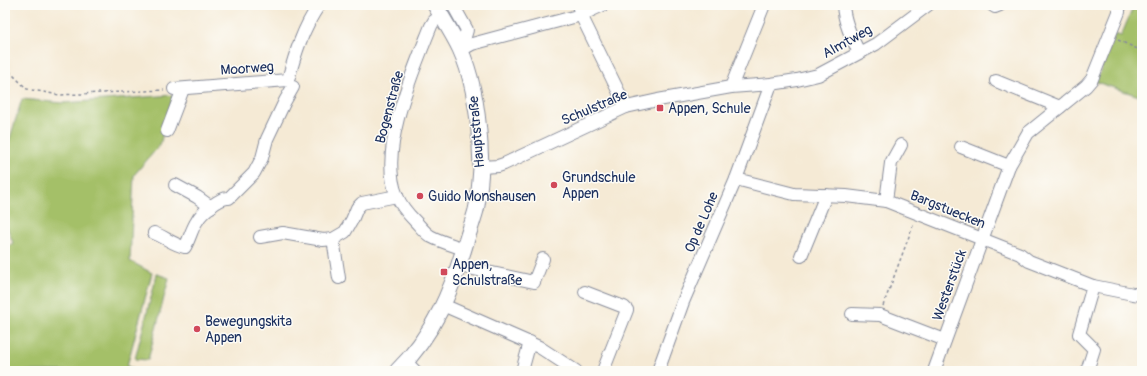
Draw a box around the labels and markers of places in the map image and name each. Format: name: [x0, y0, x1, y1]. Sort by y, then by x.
place label: Appen, Schule: [668, 100, 751, 117]
marker: Appen, Schule: [655, 103, 665, 113]
place label: Grundschule Appen: [562, 169, 635, 202]
marker: Grundschule Appen: [549, 180, 559, 190]
place label: Guido Monshausen: [428, 188, 536, 205]
marker: Guido Monshausen: [415, 191, 425, 201]
place label: Appen, Schulstraße: [452, 256, 522, 289]
marker: Appen, Schulstraße: [439, 267, 449, 277]
place label: Bewegungskita Appen: [205, 313, 292, 346]
marker: Bewegungskita Appen: [192, 324, 202, 334]

